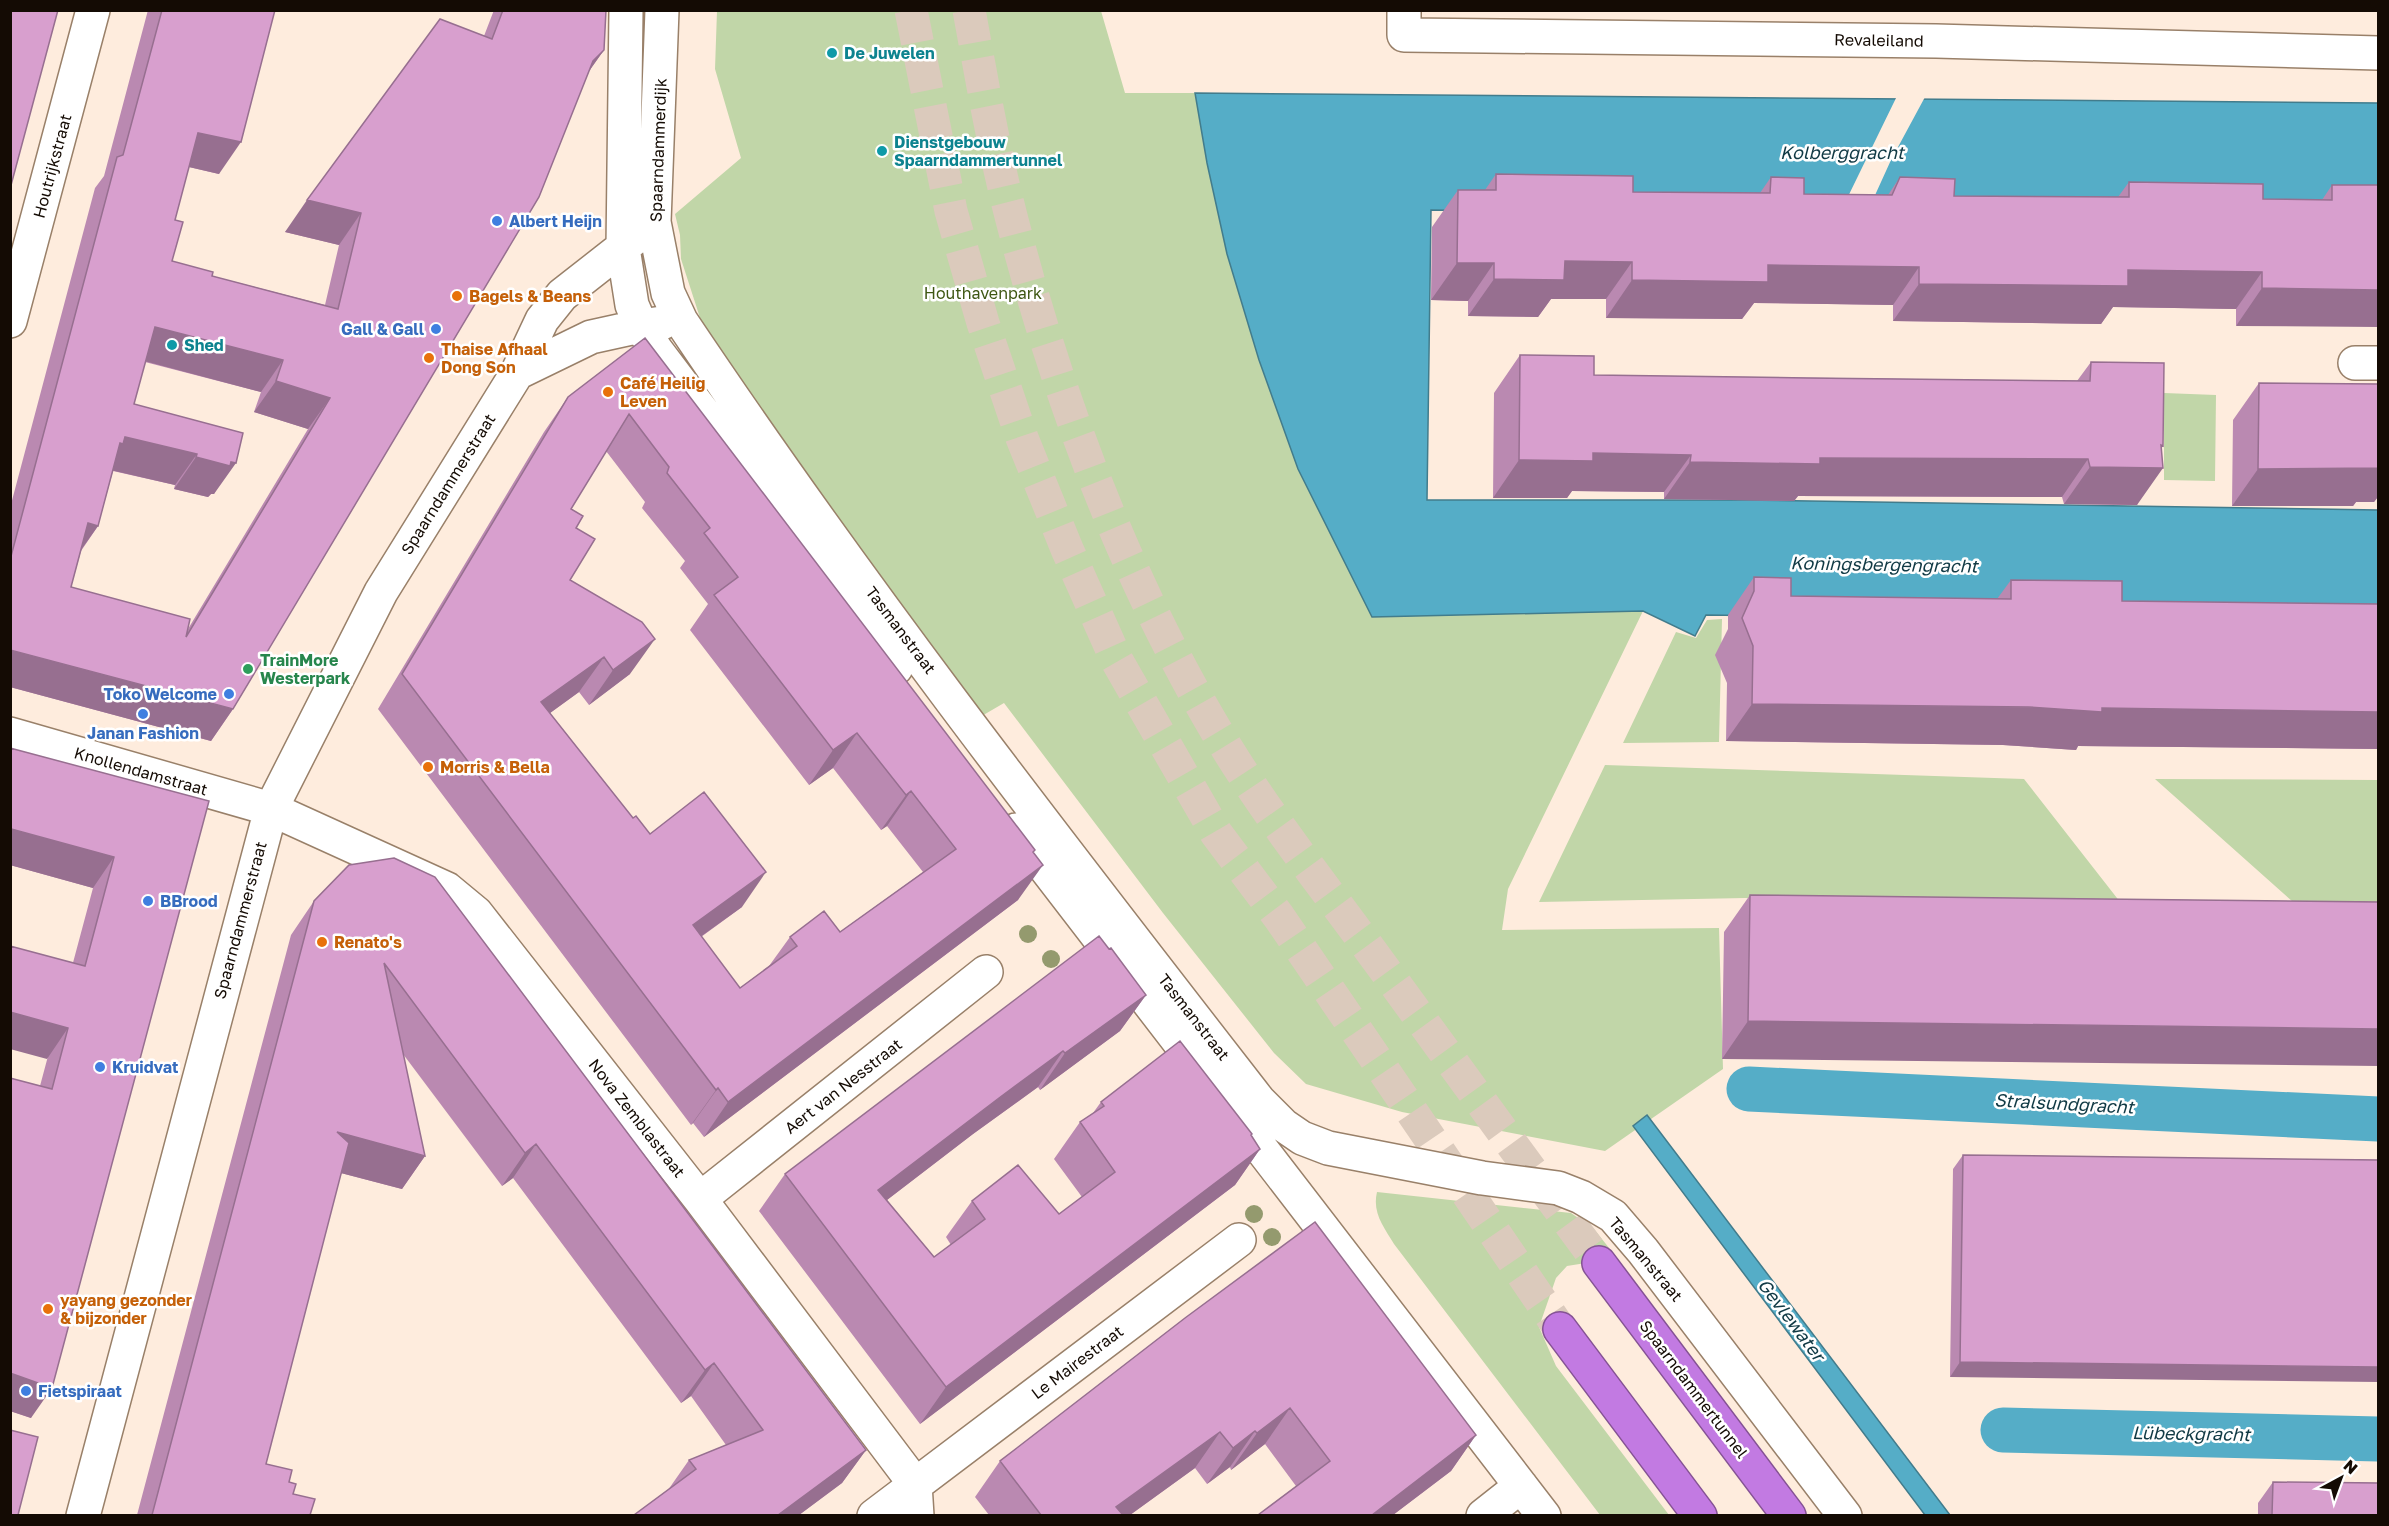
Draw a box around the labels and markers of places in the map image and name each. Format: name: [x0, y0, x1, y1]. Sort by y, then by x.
place label: De Juwelen: [844, 43, 935, 63]
marker: De Juwelen: [825, 46, 839, 60]
place label: Dienstgebouw Spaarndammertunnel: [894, 132, 1063, 170]
marker: Dienstgebouw Spaarndammertunnel: [875, 144, 889, 158]
place label: Albert Heijn: [509, 211, 602, 231]
marker: Albert Heijn: [490, 214, 504, 228]
place label: Bagels & Beans: [469, 286, 591, 306]
marker: Bagels & Beans: [450, 289, 464, 303]
place label: Gall & Gall: [341, 319, 425, 339]
marker: Gall & Gall: [429, 322, 443, 336]
place label: Shed: [184, 335, 224, 355]
marker: Shed: [165, 338, 179, 352]
place label: Thaise Afhaal Dong Son: [441, 339, 548, 377]
marker: Thaise Afhaal Dong Son: [422, 351, 436, 365]
place label: Café Heilig Leven: [620, 373, 706, 411]
marker: Café Heilig Leven: [601, 385, 615, 399]
place label: TrainMore Westerpark: [260, 650, 351, 688]
marker: TrainMore Westerpark: [241, 662, 255, 676]
place label: Toko Welcome: [104, 684, 217, 704]
marker: Toko Welcome: [222, 687, 236, 701]
marker: Janan Fashion: [136, 707, 150, 721]
place label: Janan Fashion: [87, 723, 199, 743]
place label: Morris & Bella: [440, 757, 550, 777]
marker: Morris & Bella: [421, 760, 435, 774]
place label: BBrood: [160, 891, 218, 911]
marker: BBrood: [141, 894, 155, 908]
place label: Renato's: [334, 932, 402, 952]
marker: Renato's: [315, 935, 329, 949]
place label: Kruidvat: [112, 1057, 178, 1077]
marker: Kruidvat: [93, 1060, 107, 1074]
place label: yayang gezonder & bijzonder: [60, 1290, 192, 1328]
marker: yayang gezonder & bijzonder: [41, 1302, 55, 1316]
place label: Fietspiraat: [38, 1381, 122, 1401]
marker: Fietspiraat: [19, 1384, 33, 1398]

